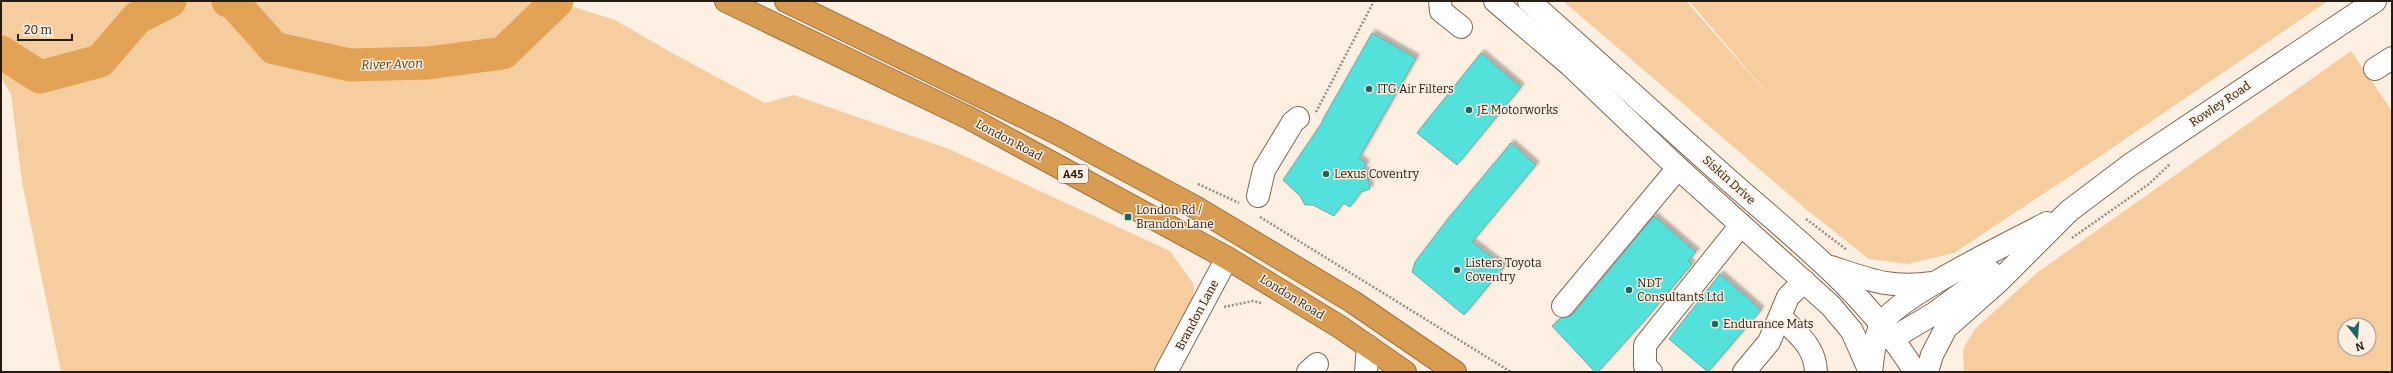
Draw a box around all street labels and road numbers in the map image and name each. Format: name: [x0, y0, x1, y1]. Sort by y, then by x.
street label: Rowley Road: [2187, 78, 2253, 130]
street label: London Road: [973, 117, 1045, 163]
street label: Siskin Drive: [1700, 153, 1758, 207]
road number: A45: [1058, 165, 1088, 183]
street label: London Road: [1257, 272, 1327, 322]
street label: Brandon Lane: [1173, 277, 1221, 353]

